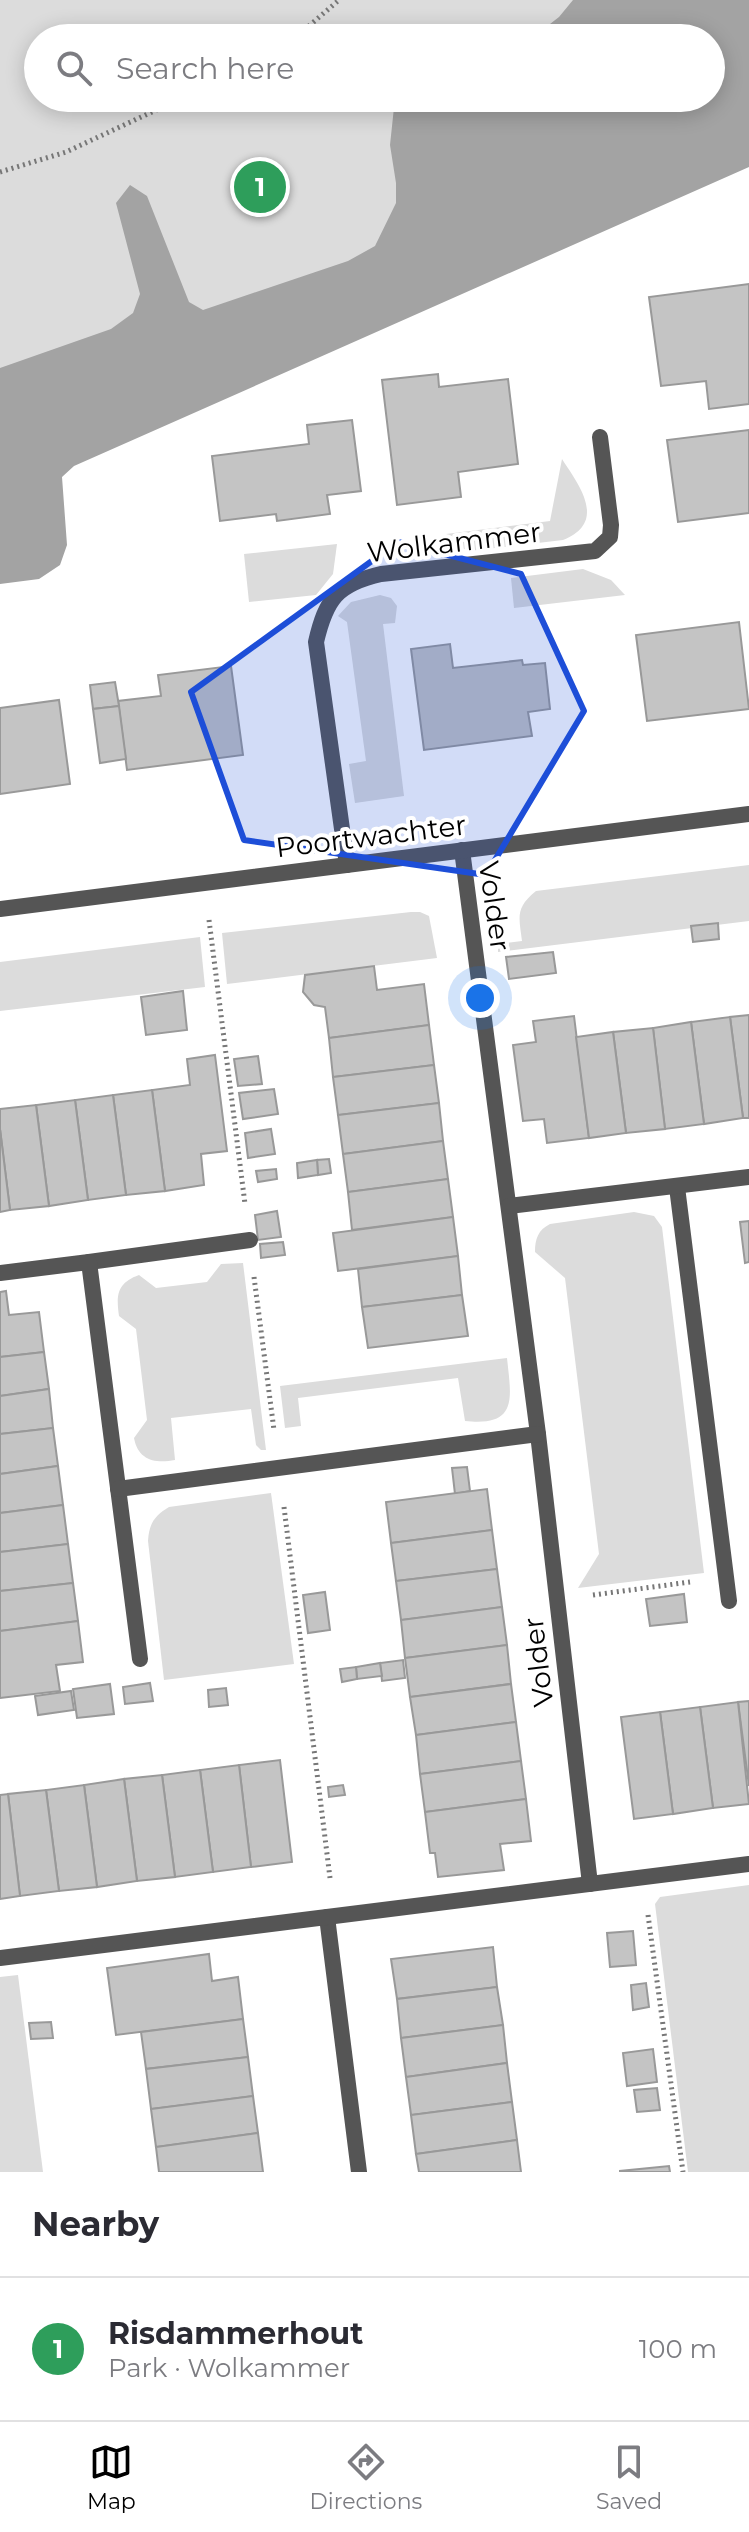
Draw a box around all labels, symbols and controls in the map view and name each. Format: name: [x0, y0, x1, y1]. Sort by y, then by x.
search box: [24, 24, 725, 112]
icon: search: [52, 46, 96, 90]
text: Search here: [116, 50, 294, 87]
pin: 1: [234, 157, 286, 217]
street label: Wolkammer: [365, 514, 543, 570]
street label: Poortwachter: [274, 807, 468, 865]
street label: Volder: [472, 859, 518, 953]
your location: [460, 978, 500, 1018]
street label: Volder: [516, 1615, 560, 1709]
text: Nearby: [32, 2203, 159, 2245]
text: Risdammerhout: [108, 2315, 363, 2352]
text: 1: [53, 2333, 63, 2365]
text: 100 m: [639, 2333, 717, 2365]
text: Park · Wolkammer: [108, 2352, 350, 2384]
tab: Map: [87, 2440, 136, 2515]
tab: Directions: [310, 2440, 422, 2515]
tab: Saved: [596, 2440, 662, 2515]

